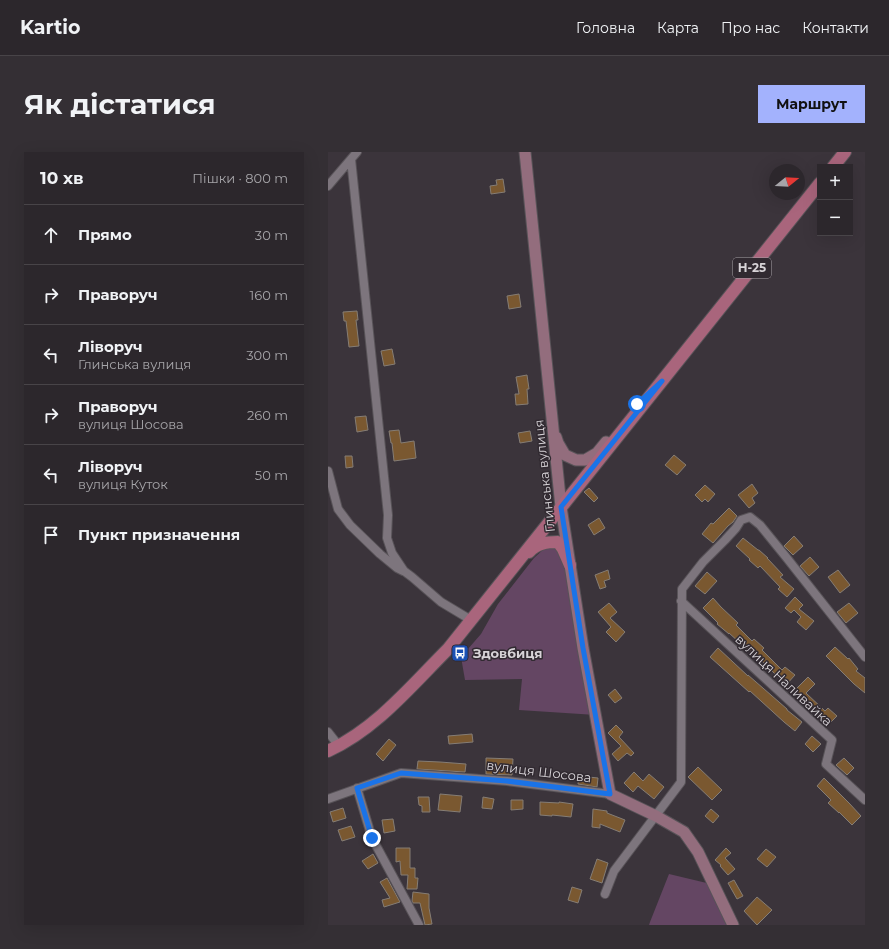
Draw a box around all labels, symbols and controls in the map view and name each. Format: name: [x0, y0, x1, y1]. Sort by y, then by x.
text: Kartio: [20, 16, 80, 39]
text: Головна: [576, 19, 635, 37]
text: Карта: [657, 19, 699, 37]
text: Про нас: [721, 19, 780, 37]
text: Контакти: [802, 19, 869, 37]
button: Маршрут: [758, 85, 865, 123]
text: Як дістатися: [24, 87, 216, 121]
north arrow: [769, 164, 805, 200]
map controls: [817, 164, 853, 236]
button: +: [817, 164, 853, 200]
text: 10 хв: [40, 168, 84, 188]
text: Пішки · 800 m: [192, 170, 288, 186]
button: −: [817, 200, 853, 236]
icon: ahead: [40, 224, 62, 246]
text: Прямо: [78, 225, 132, 244]
text: 30 m: [255, 227, 288, 243]
road number: Н-25: [733, 258, 771, 278]
icon: right: [40, 284, 62, 306]
text: Праворуч: [78, 285, 158, 304]
text: 160 m: [250, 287, 288, 303]
text: Ліворуч: [78, 337, 143, 356]
icon: left: [40, 344, 62, 366]
text: 300 m: [246, 347, 288, 363]
text: Глинська вулиця: [78, 356, 191, 372]
route start: [628, 395, 646, 413]
text: Праворуч: [78, 397, 158, 416]
icon: right: [40, 404, 62, 426]
text: 260 m: [247, 407, 288, 423]
text: вулиця Шосова: [78, 416, 184, 432]
street label: Глинська вулиця: [530, 419, 558, 533]
text: Ліворуч: [78, 457, 143, 476]
icon: left: [40, 464, 62, 486]
text: 50 m: [255, 467, 288, 483]
text: вулиця Куток: [78, 476, 168, 492]
icon: arrive: [40, 524, 62, 546]
text: Пункт призначення: [78, 525, 240, 544]
street label: вулиця Наливайка: [732, 631, 836, 729]
bus stop icon: Здовбиця: [450, 643, 470, 663]
place label: Здовбиця: [472, 645, 542, 661]
street label: вулиця Шосова: [486, 757, 592, 785]
route end: [363, 829, 381, 847]

